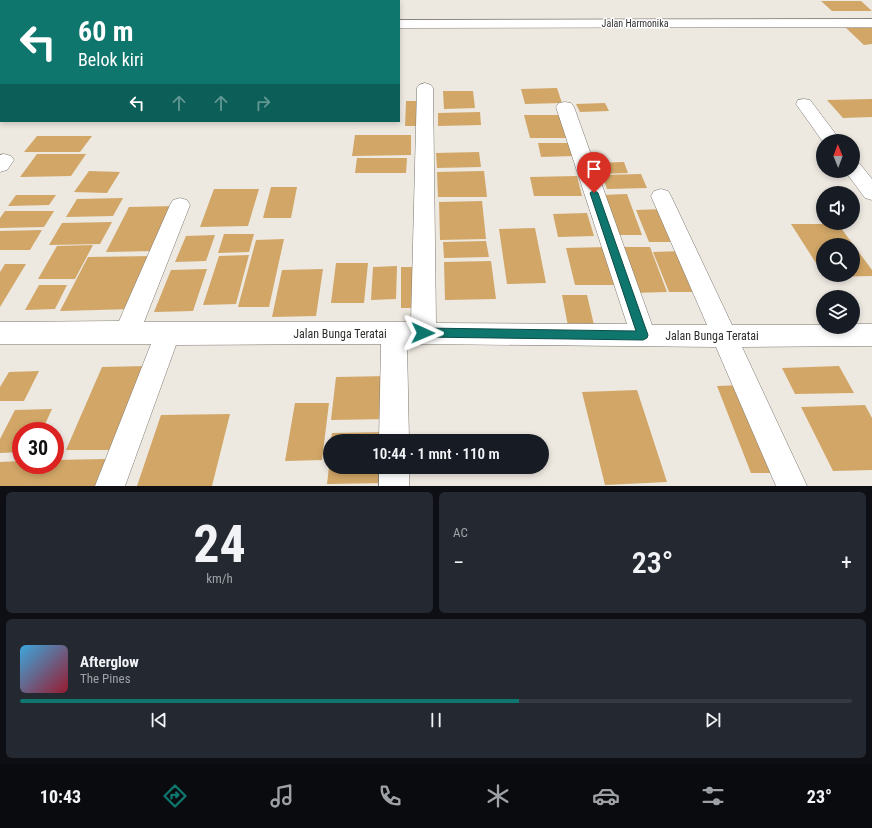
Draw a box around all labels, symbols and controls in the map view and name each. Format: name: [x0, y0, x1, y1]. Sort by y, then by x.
text: 60 m: [78, 15, 134, 48]
icon: left: [12, 16, 64, 68]
street label: Jalan Harmonika: [602, 18, 669, 29]
text: Belok kiri: [78, 49, 144, 70]
icon: left: [126, 92, 148, 114]
icon: ahead: [168, 92, 190, 114]
icon: ahead: [210, 92, 232, 114]
icon: right: [252, 92, 274, 114]
north arrow: [816, 134, 860, 178]
map controls: [816, 134, 860, 334]
pin: [577, 152, 611, 193]
icon: arrive: [583, 158, 605, 180]
button: sound: [816, 186, 860, 230]
button: search: [816, 238, 860, 282]
button: layers: [816, 290, 860, 334]
position arrow: [402, 312, 444, 354]
street label: Jalan Bunga Teratai: [293, 327, 387, 341]
street label: Jalan Bunga Teratai: [665, 329, 759, 343]
speed limit sign: 30: [12, 422, 64, 474]
text: 10:44 · 1 mnt · 110 m: [372, 445, 500, 463]
text: 24: [193, 514, 246, 575]
text: AC: [453, 525, 468, 540]
text: 23°: [632, 545, 673, 580]
text: −: [453, 550, 464, 575]
text: +: [841, 550, 852, 575]
text: km/h: [206, 571, 233, 586]
text: Afterglow: [80, 653, 139, 671]
text: The Pines: [80, 671, 131, 686]
icon: previous: [148, 709, 170, 731]
icon: pause: [425, 709, 447, 731]
icon: next: [702, 709, 724, 731]
icon: directions: [161, 782, 189, 810]
icon: music: [268, 782, 296, 810]
icon: phone: [376, 782, 404, 810]
icon: climate: [484, 782, 512, 810]
icon: car: [592, 782, 620, 810]
icon: filters: [699, 782, 727, 810]
text: 10:43: [40, 786, 81, 807]
text: 23°: [807, 786, 832, 807]

